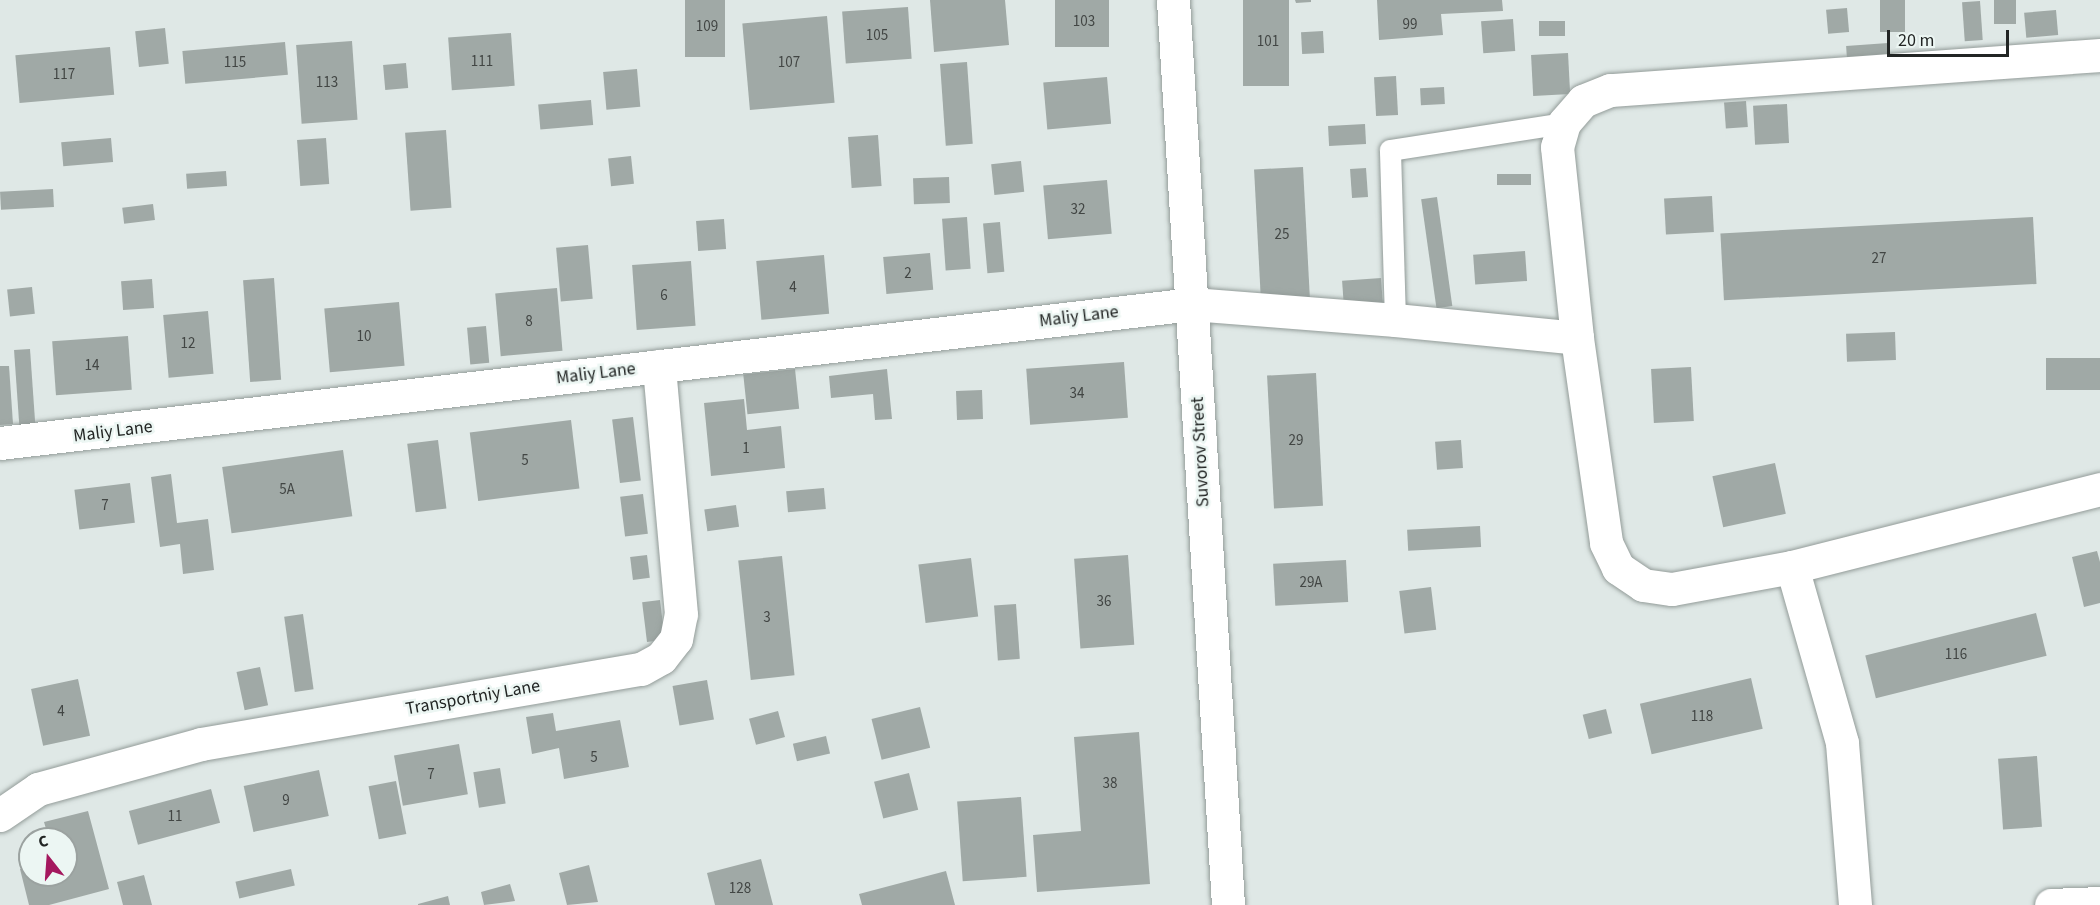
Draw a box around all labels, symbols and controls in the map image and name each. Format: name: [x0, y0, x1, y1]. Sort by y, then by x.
house number: 103: [1073, 13, 1095, 31]
house number: 99: [1403, 16, 1417, 34]
house number: 109: [696, 18, 718, 36]
scale bar: [1890, 18, 2012, 56]
house number: 105: [866, 27, 888, 45]
text: 20 m: [1898, 28, 1934, 53]
house number: 101: [1257, 33, 1279, 51]
house number: 111: [471, 53, 493, 71]
house number: 115: [224, 54, 246, 72]
house number: 107: [778, 54, 800, 72]
house number: 117: [53, 66, 75, 84]
house number: 113: [316, 74, 338, 92]
house number: 32: [1071, 201, 1085, 219]
house number: 25: [1275, 226, 1289, 244]
house number: 27: [1872, 250, 1886, 268]
house number: 2: [904, 265, 912, 283]
house number: 4: [789, 279, 797, 297]
house number: 6: [660, 287, 668, 305]
street label: Maliy Lane: [1038, 301, 1120, 333]
house number: 8: [525, 313, 533, 331]
house number: 10: [357, 328, 371, 346]
house number: 12: [181, 335, 195, 353]
house number: 14: [85, 357, 99, 375]
street label: Maliy Lane: [555, 358, 637, 390]
house number: 34: [1070, 385, 1084, 403]
street label: Suvorov Street: [1187, 396, 1215, 508]
street label: Maliy Lane: [72, 416, 154, 448]
house number: 29: [1289, 432, 1303, 450]
house number: 1: [742, 440, 750, 458]
house number: 5: [521, 452, 529, 470]
house number: 5А: [279, 481, 295, 499]
house number: 7: [101, 497, 109, 515]
house number: 29А: [1299, 574, 1323, 592]
house number: 36: [1097, 593, 1111, 611]
house number: 3: [763, 609, 771, 627]
house number: 116: [1945, 646, 1967, 664]
street label: Transportniy Lane: [404, 676, 542, 720]
house number: 4: [57, 703, 65, 721]
house number: 118: [1691, 708, 1713, 726]
house number: 5: [590, 749, 598, 767]
house number: 7: [427, 766, 435, 784]
house number: 38: [1103, 775, 1117, 793]
house number: 9: [282, 792, 290, 810]
house number: 11: [168, 808, 182, 826]
north arrow: [18, 827, 78, 887]
text: С: [36, 830, 51, 854]
house number: 128: [729, 880, 751, 898]

